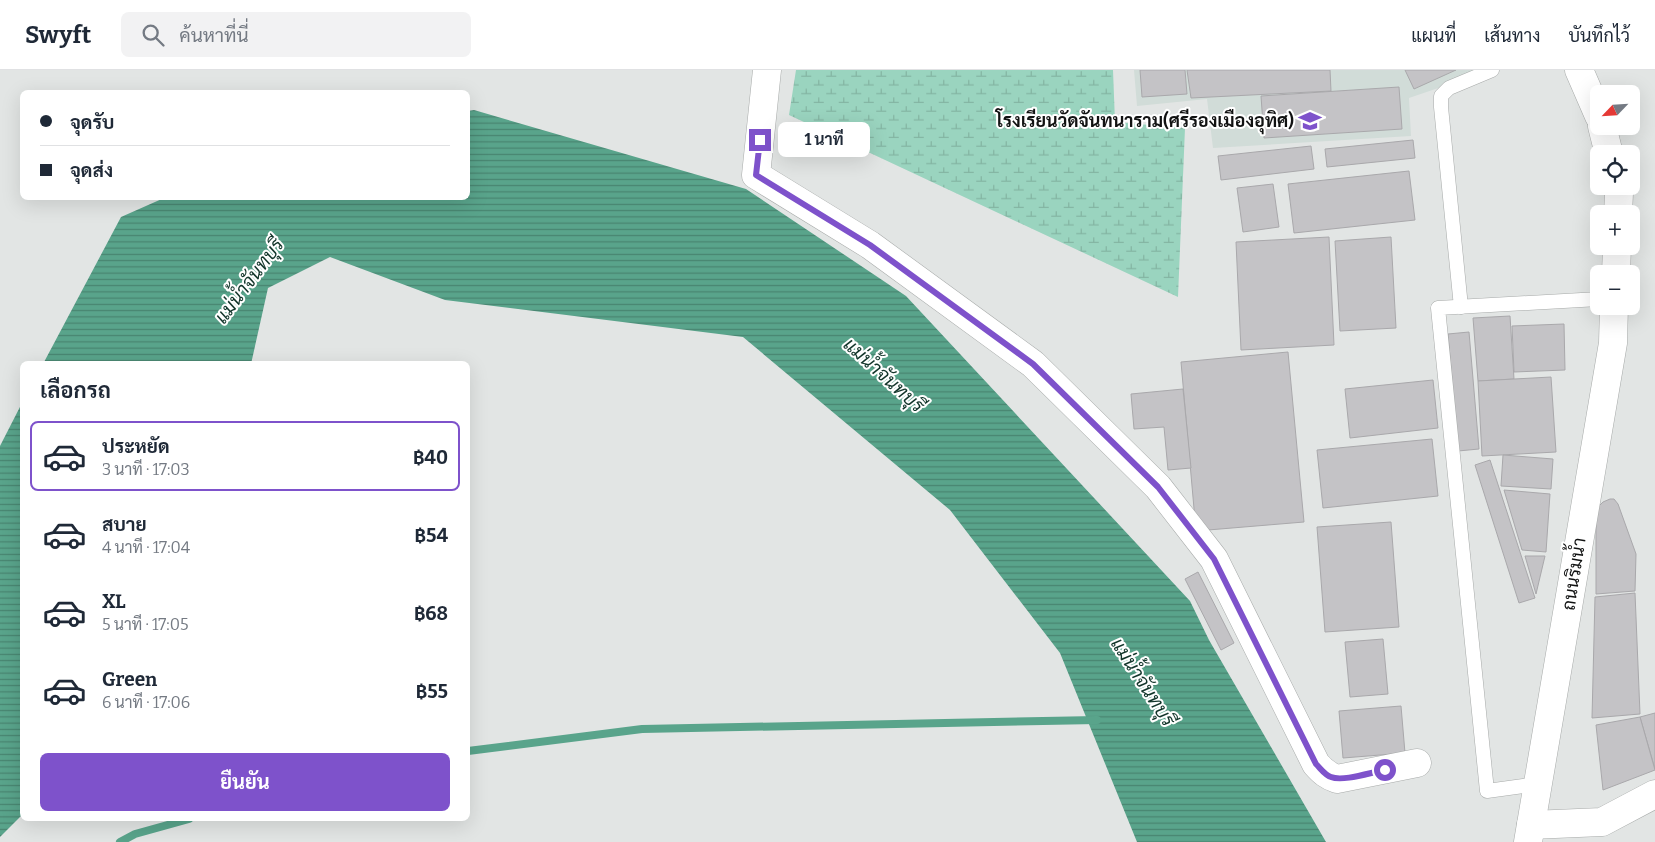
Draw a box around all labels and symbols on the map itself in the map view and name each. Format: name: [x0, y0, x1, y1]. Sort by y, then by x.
north arrow: [1590, 85, 1640, 135]
place label: โรงเรียนวัดจันทนาราม(ศรีรองเมืองอุทิศ): [995, 108, 1294, 135]
school or university icon: โรงเรียนวัดจันทนาราม(ศรีรองเมืองอุทิศ): [1297, 108, 1323, 134]
callout: 1 นาที: [778, 122, 870, 158]
route end: [749, 129, 771, 151]
water label: แม่น้ำจันทบุรี: [206, 231, 290, 329]
water label: แม่น้ำจันทบุรี: [838, 330, 933, 419]
street label: ถนนริมน้ำ: [1552, 535, 1591, 612]
water label: แม่น้ำจันทบุรี: [1105, 631, 1184, 732]
route start: [1374, 759, 1396, 781]

